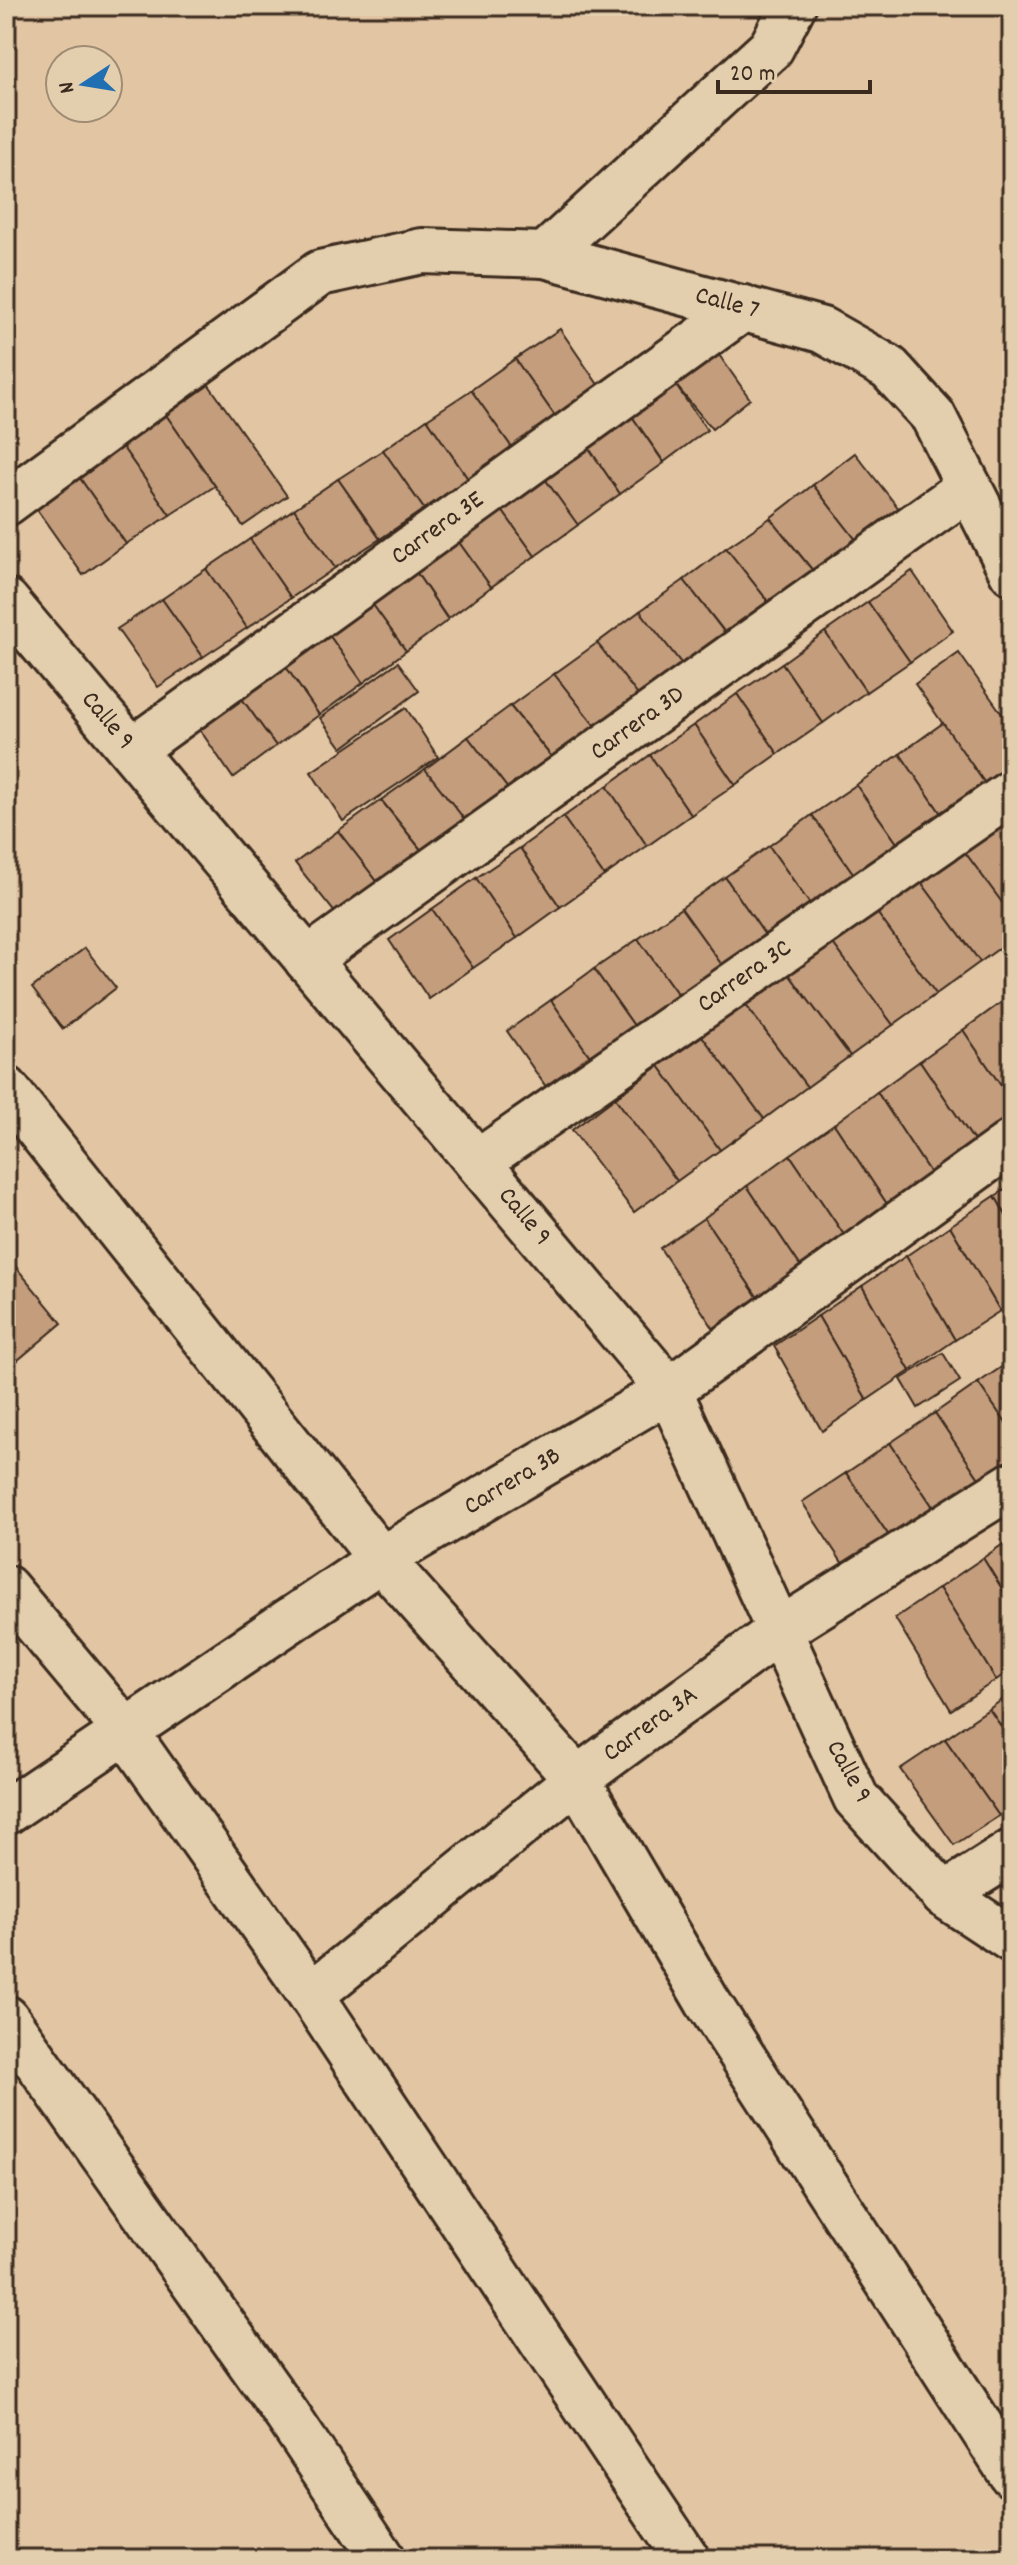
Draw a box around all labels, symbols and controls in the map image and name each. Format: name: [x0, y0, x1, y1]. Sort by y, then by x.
north arrow: [44, 44, 124, 124]
scale bar: [718, 44, 870, 94]
text: 20 m: [730, 58, 776, 92]
text: N: [52, 79, 84, 96]
street label: Calle 7: [691, 278, 763, 330]
street label: Carrera 3E: [384, 483, 492, 575]
street label: Carrera 3D: [583, 677, 693, 771]
street label: Calle 9: [71, 684, 143, 758]
street label: Carrera 3C: [690, 931, 800, 1023]
street label: Calle 9: [488, 1180, 560, 1254]
street label: Carrera 3B: [457, 1438, 569, 1526]
street label: Carrera 3A: [596, 1678, 706, 1772]
street label: Calle 9: [816, 1734, 880, 1810]

